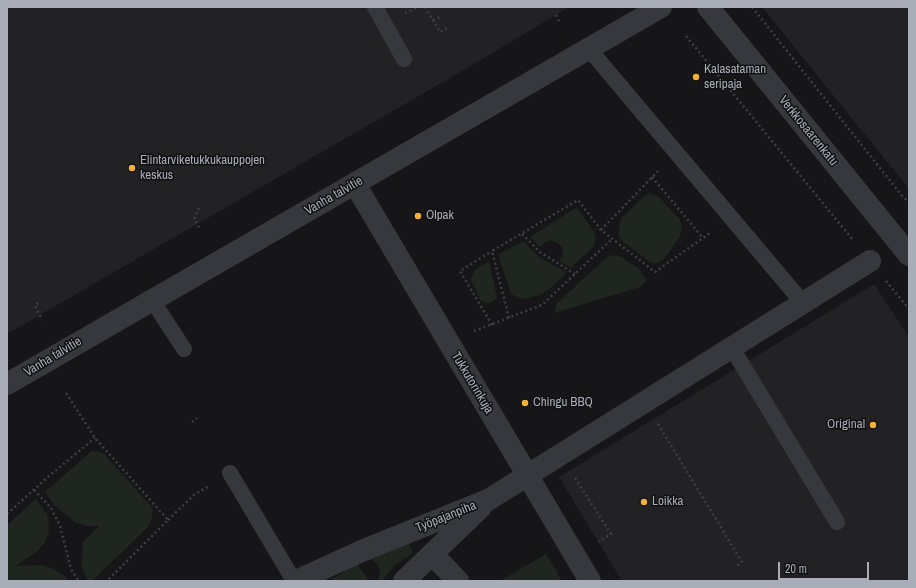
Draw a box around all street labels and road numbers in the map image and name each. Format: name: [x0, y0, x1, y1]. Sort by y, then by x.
street label: Verkkosaarenkatu: [775, 93, 841, 169]
street label: Vanha talvitie: [302, 173, 366, 219]
street label: Vanha talvitie: [21, 334, 85, 380]
street label: Tukkutorinkuja: [448, 349, 496, 417]
street label: Työpajanpiha: [413, 498, 479, 536]

